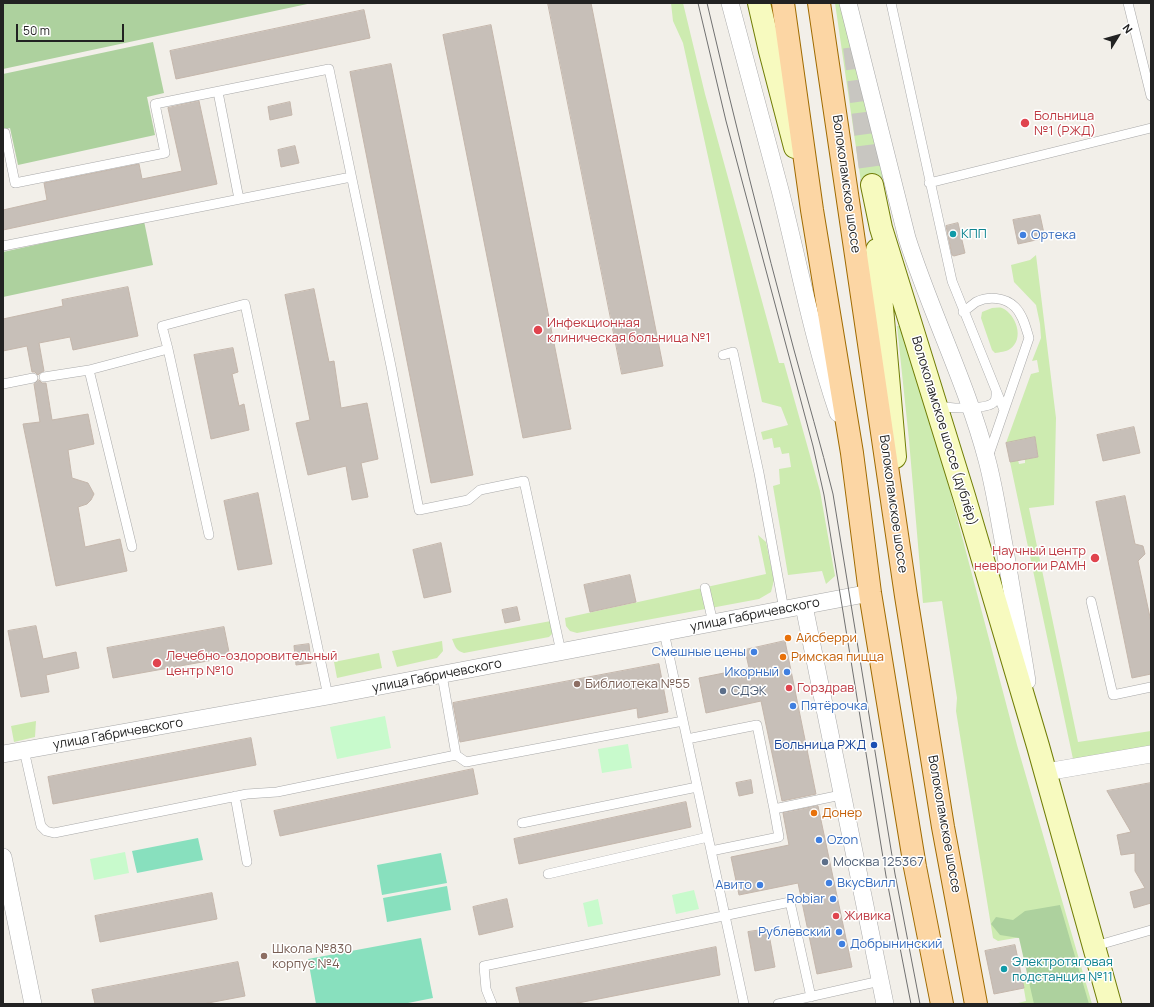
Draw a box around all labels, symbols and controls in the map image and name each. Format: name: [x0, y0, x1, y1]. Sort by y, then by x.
scale bar: [18, 16, 126, 42]
north arrow: [1098, 16, 1138, 56]
text: N: [1120, 21, 1136, 36]
text: 50 m: [23, 22, 50, 39]
place label: Больница №1 (РЖД): [1034, 108, 1096, 139]
street label: Волоколамское шоссе: [829, 114, 863, 254]
marker: Больница №1 (РЖД): [1019, 117, 1031, 129]
place label: КПП: [961, 226, 987, 242]
place label: Ортека: [1031, 227, 1076, 243]
marker: КПП: [948, 229, 958, 239]
marker: Ортека: [1018, 230, 1028, 240]
place label: Инфекционная клиническая больница №1: [547, 315, 710, 346]
marker: Инфекционная клиническая больница №1: [532, 324, 544, 336]
street label: Волоколамское шоссе (дублёр): [908, 334, 980, 528]
street label: Волоколамское шоссе: [876, 434, 910, 574]
place label: Научный центр неврологии РАМН: [974, 543, 1086, 574]
marker: Научный центр неврологии РАМН: [1089, 552, 1101, 564]
street label: улица Габричевского: [689, 595, 821, 635]
place label: Айсберри: [796, 630, 857, 646]
marker: Айсберри: [783, 633, 793, 643]
place label: Смешные цены: [652, 644, 746, 660]
marker: Смешные цены: [749, 647, 759, 657]
place label: Лечебно-оздоровительный центр №10: [166, 648, 337, 679]
place label: Римская пицца: [791, 649, 884, 665]
marker: Римская пицца: [778, 652, 788, 662]
street label: улица Габричевского: [371, 656, 503, 696]
marker: Лечебно-оздоровительный центр №10: [151, 657, 163, 669]
place label: Икорный: [725, 664, 779, 680]
marker: Икорный: [782, 667, 792, 677]
place label: Библиотека №55: [585, 676, 690, 692]
marker: Библиотека №55: [572, 679, 582, 689]
place label: Горздрав: [797, 680, 854, 696]
place label: СДЭК: [731, 683, 766, 699]
marker: Горздрав: [784, 683, 794, 693]
marker: СДЭК: [718, 686, 728, 696]
place label: Пятёрочка: [801, 698, 867, 714]
marker: Пятёрочка: [788, 701, 798, 711]
street label: улица Габричевского: [52, 715, 184, 753]
place label: Больница РЖД: [774, 737, 866, 753]
marker: Больница РЖД: [869, 740, 879, 750]
street label: Волоколамское шоссе: [924, 754, 964, 894]
place label: Донер: [822, 805, 862, 821]
marker: Донер: [809, 808, 819, 818]
place label: Ozon: [827, 832, 858, 848]
marker: Ozon: [814, 835, 824, 845]
place label: Москва 125367: [833, 854, 924, 870]
marker: Москва 125367: [820, 857, 830, 867]
place label: ВкусВилл: [837, 875, 896, 891]
place label: Авито: [715, 877, 752, 893]
marker: ВкусВилл: [824, 878, 834, 888]
marker: Авито: [755, 880, 765, 890]
place label: Robiar: [786, 891, 825, 907]
marker: Robiar: [828, 894, 838, 904]
place label: Живика: [844, 908, 891, 924]
marker: Живика: [831, 911, 841, 921]
place label: Рублевский: [758, 924, 831, 940]
marker: Рублевский: [834, 927, 844, 937]
place label: Добрынинский: [850, 936, 942, 952]
marker: Добрынинский: [837, 939, 847, 949]
place label: Школа №830 корпус №4: [272, 941, 352, 972]
marker: Школа №830 корпус №4: [259, 951, 269, 961]
place label: Электротяговая подстанция №11: [1012, 954, 1113, 985]
marker: Электротяговая подстанция №11: [999, 964, 1009, 974]

